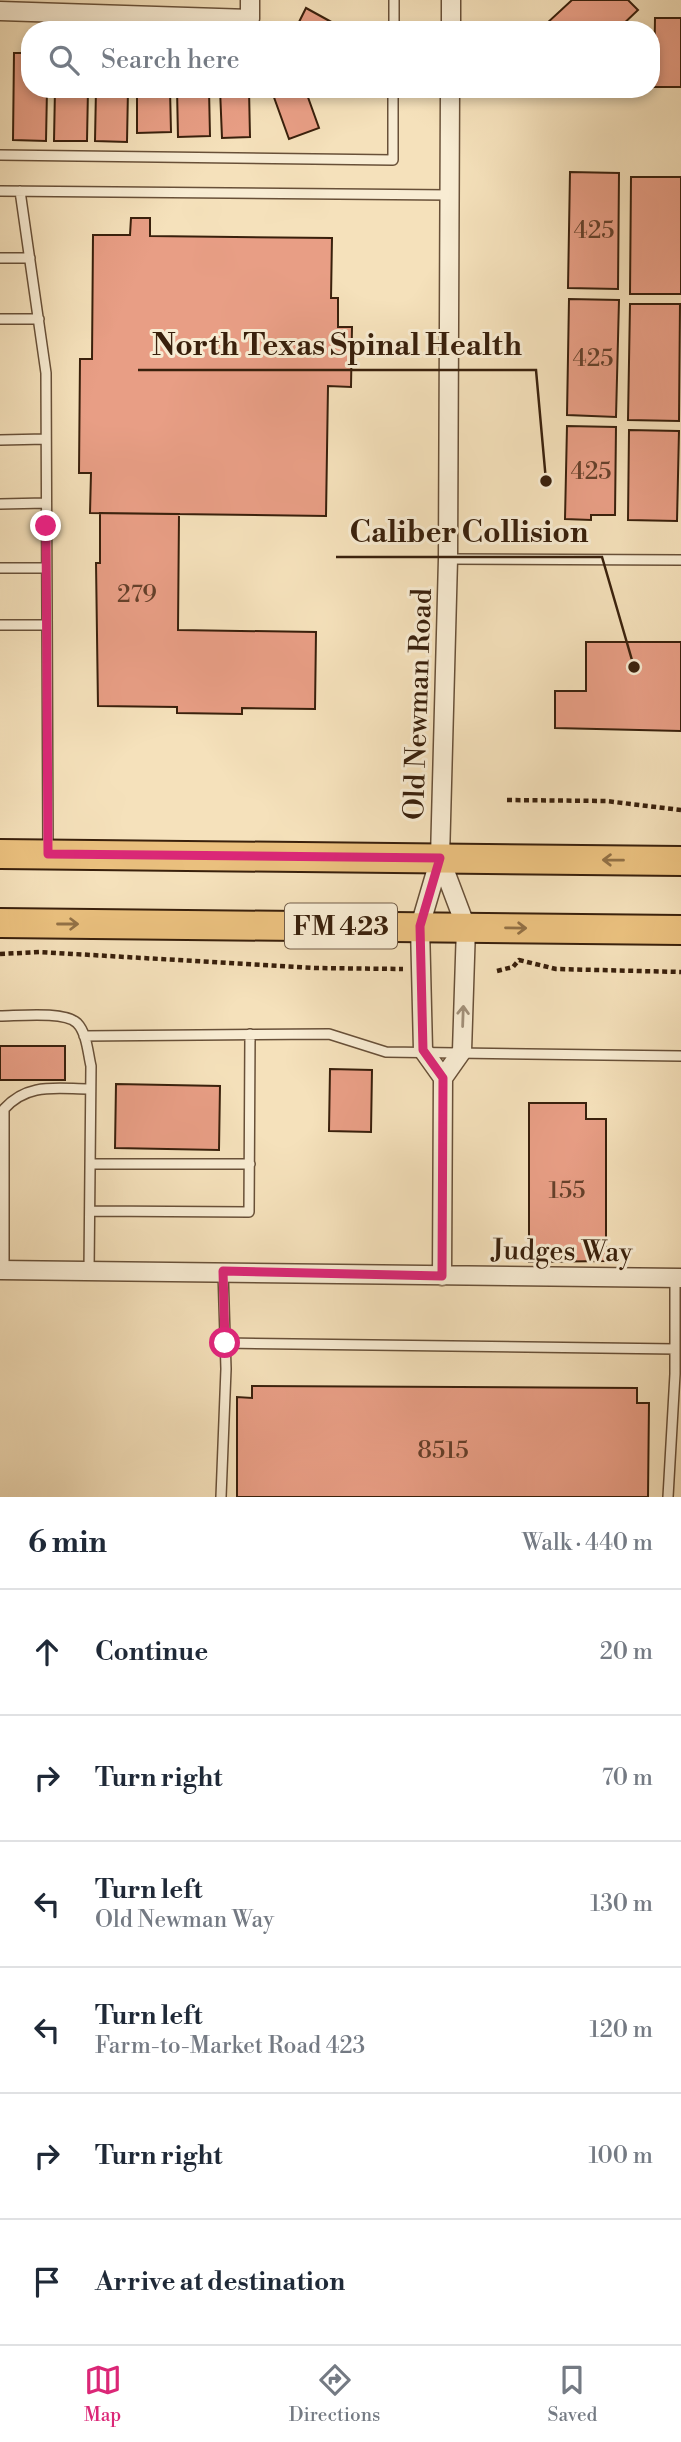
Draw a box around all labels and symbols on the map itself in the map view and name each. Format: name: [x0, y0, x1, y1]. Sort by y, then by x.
house number: 425: [573, 216, 615, 246]
callout: North Texas Spinal Health: [138, 319, 536, 370]
text: North Texas Spinal Health: [152, 327, 522, 365]
house number: 425: [572, 344, 614, 374]
house number: 425: [570, 457, 612, 487]
callout: Caliber Collision: [336, 506, 602, 557]
route end: [30, 510, 61, 541]
text: Caliber Collision: [350, 514, 589, 552]
house number: 279: [117, 580, 157, 610]
street label: Old Newman Road: [397, 588, 440, 820]
one-way arrow: [602, 853, 625, 867]
road number: FM 423: [285, 903, 397, 948]
one-way arrow: [56, 917, 79, 931]
one-way arrow: [504, 921, 527, 935]
one-way arrow: [456, 1005, 470, 1028]
house number: 155: [549, 1176, 585, 1206]
street label: Judges Way: [490, 1233, 633, 1270]
route start: [209, 1327, 240, 1358]
house number: 8515: [417, 1436, 469, 1466]

